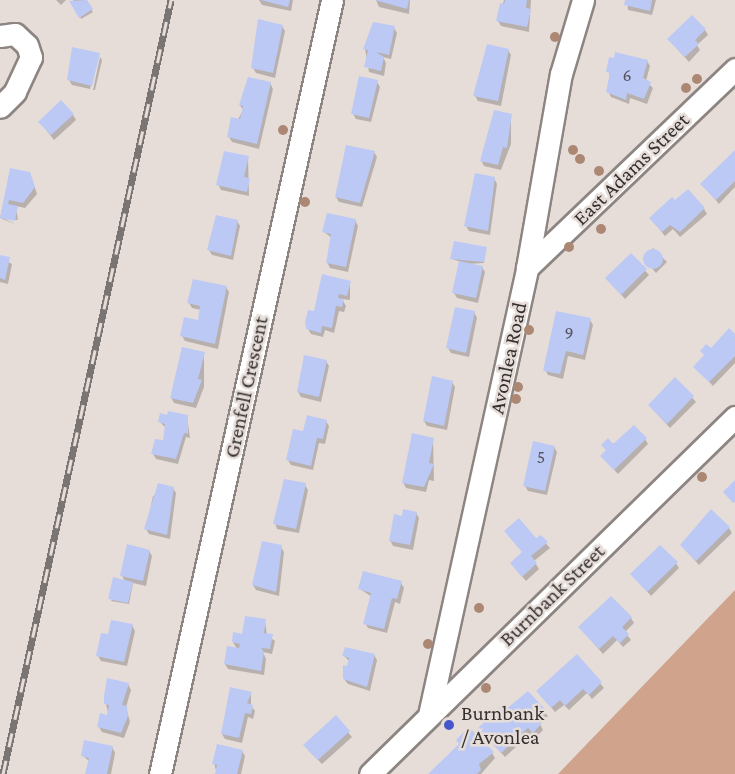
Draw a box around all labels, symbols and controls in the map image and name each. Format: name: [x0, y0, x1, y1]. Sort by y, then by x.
house number: 6: [622, 64, 632, 86]
street label: East Adams Street: [568, 107, 694, 231]
street label: Avonlea Road: [484, 300, 532, 416]
street label: Grenfell Crescent: [219, 314, 273, 460]
house number: 9: [564, 322, 574, 344]
house number: 5: [537, 446, 545, 468]
street label: Burnbank Street: [494, 539, 610, 651]
place label: Burnbank / Avonlea: [461, 700, 544, 750]
marker: Burnbank / Avonlea: [442, 718, 456, 732]

